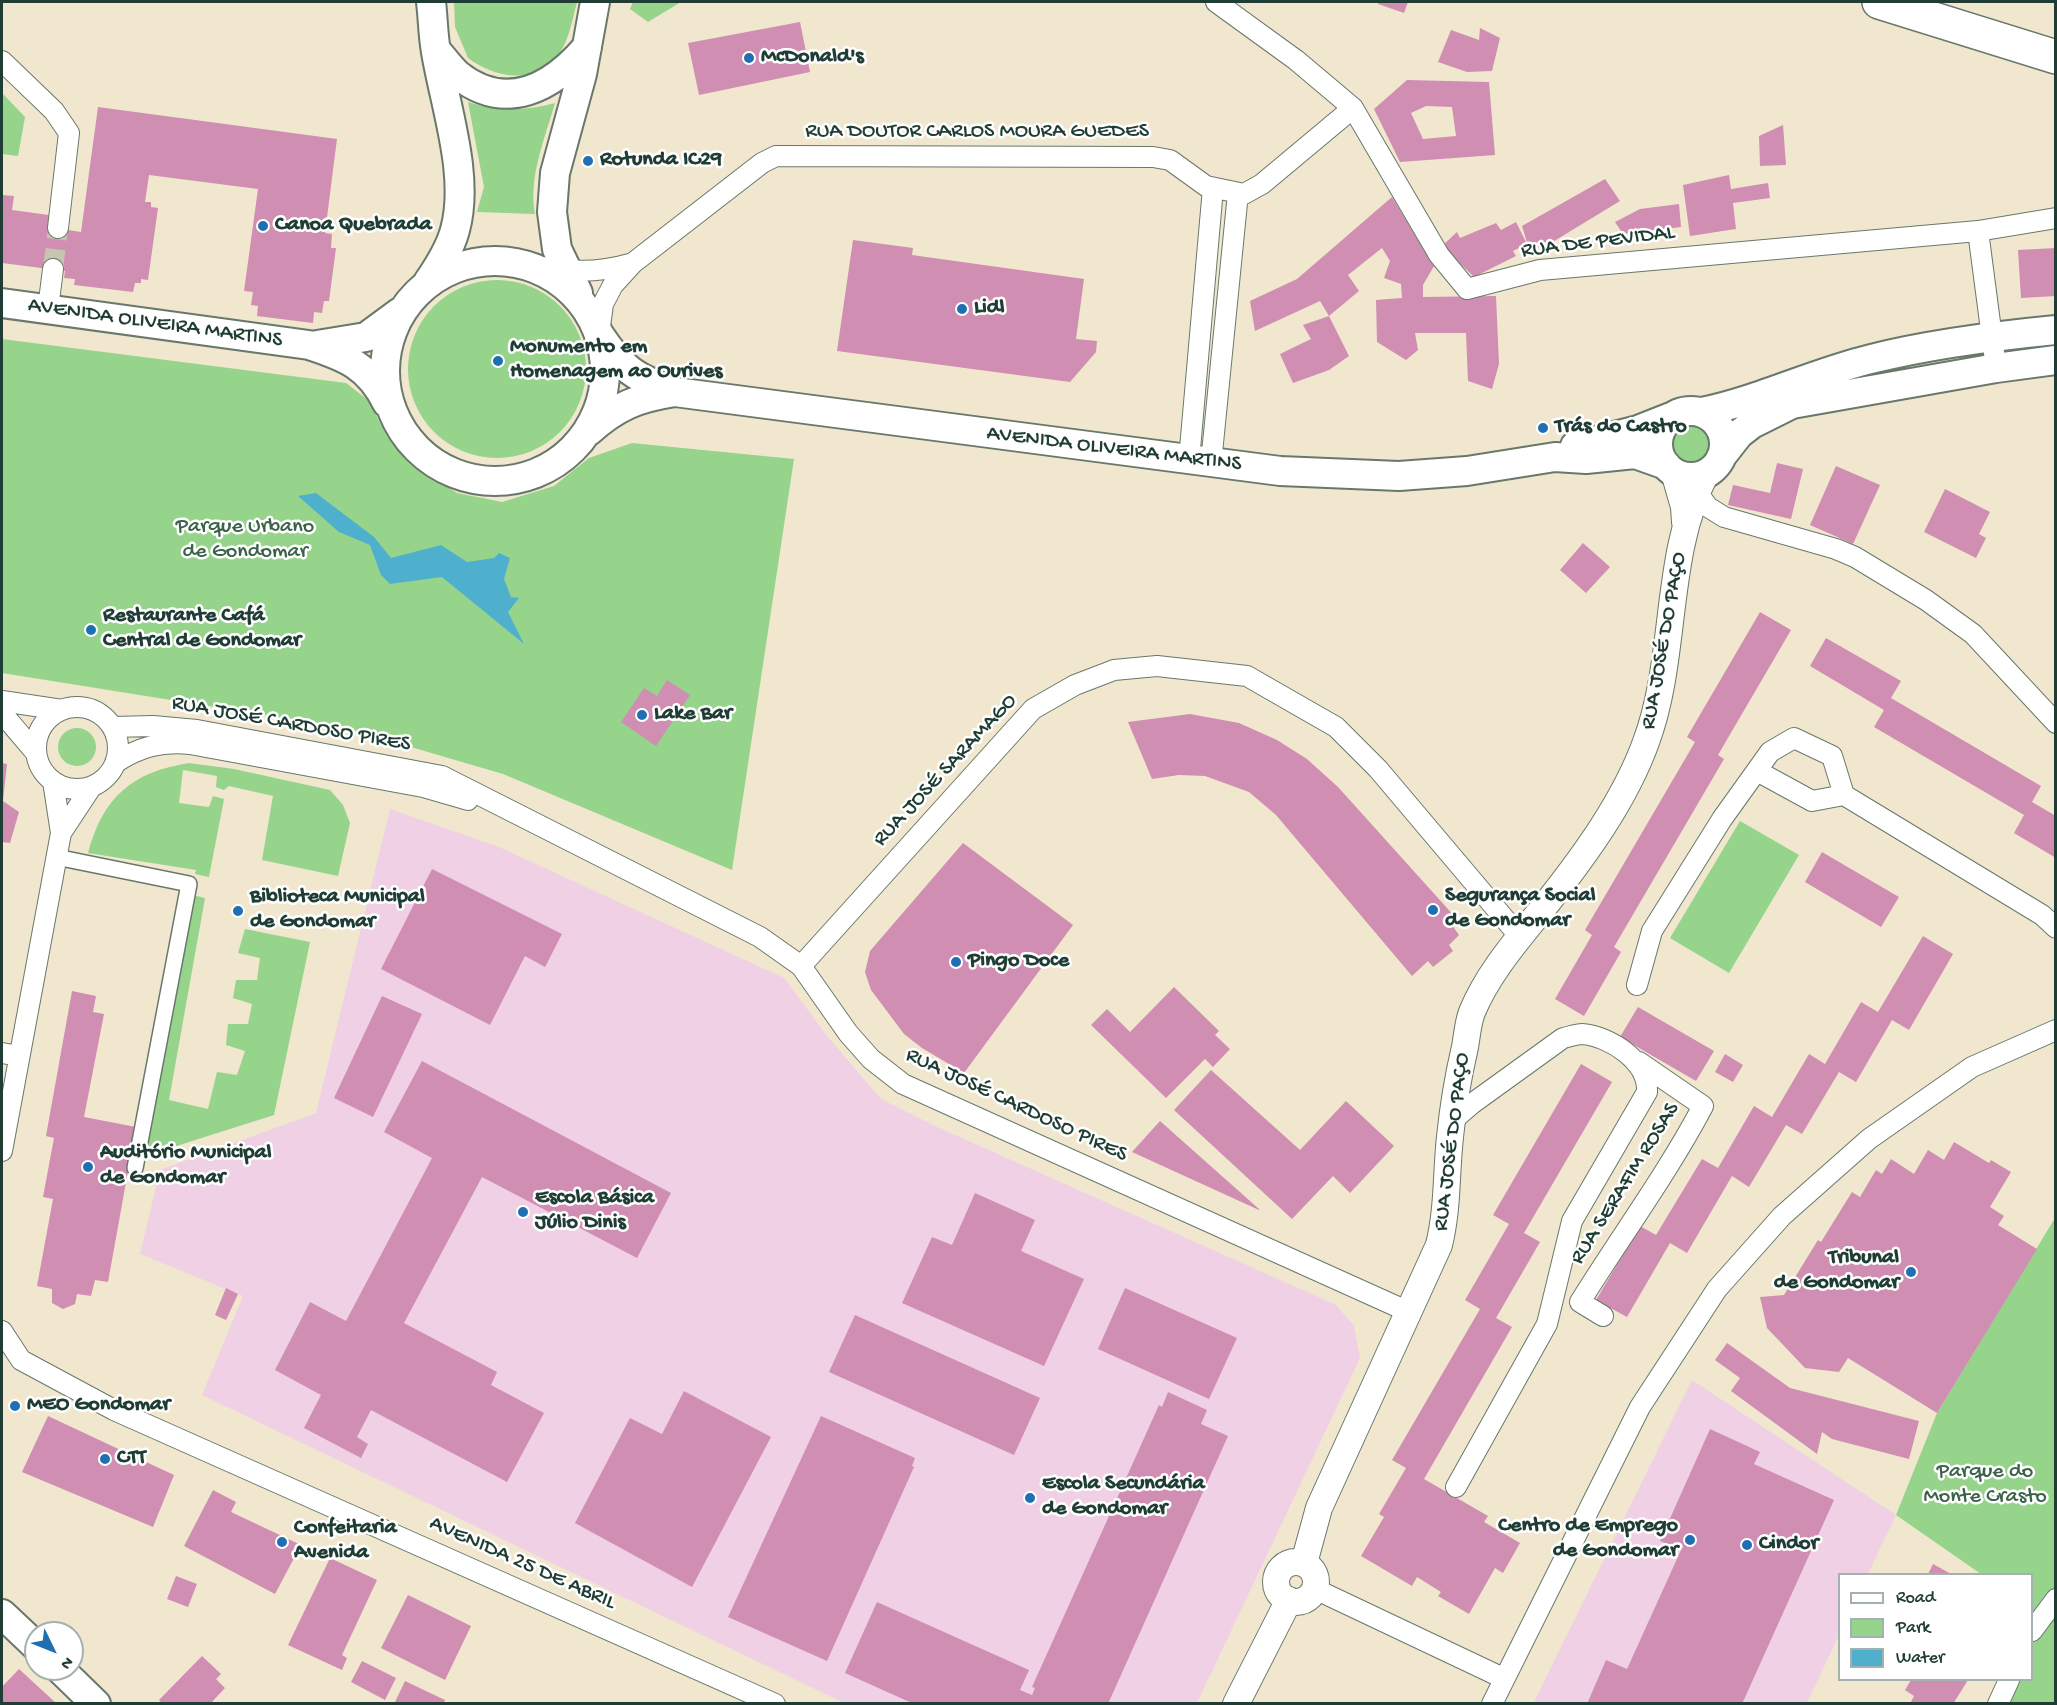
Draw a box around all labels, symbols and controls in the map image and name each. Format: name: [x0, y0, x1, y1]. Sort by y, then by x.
place label: McDonald's: [761, 45, 864, 71]
marker: McDonald's: [742, 51, 756, 65]
street label: RUA DOUTOR CARLOS MOURA GUEDES: [805, 120, 1149, 146]
place label: Rotunda IC29: [600, 148, 722, 174]
marker: Rotunda IC29: [581, 154, 595, 168]
place label: Canoa Quebrada: [275, 213, 432, 239]
marker: Canoa Quebrada: [256, 219, 270, 233]
street label: RUA DE PEVIDAL: [1520, 220, 1676, 266]
street label: AVENIDA OLIVEIRA MARTINS: [26, 293, 284, 355]
place label: Lidl: [974, 296, 1005, 322]
marker: Lidl: [955, 302, 969, 316]
place label: Monumento em Homenagem ao Ourives: [510, 335, 722, 386]
marker: Monumento em Homenagem ao Ourives: [491, 354, 505, 368]
place label: Trás do Castro: [1555, 415, 1687, 441]
street label: AVENIDA OLIVEIRA MARTINS: [985, 421, 1243, 479]
marker: Trás do Castro: [1536, 421, 1550, 435]
park label: Parque Urbano de Gondomar: [176, 515, 314, 566]
street label: RUA JOSÉ DO PAÇO: [1636, 550, 1694, 732]
place label: Restaurante Cafá Central de Gondomar: [103, 604, 301, 656]
marker: Restaurante Cafá Central de Gondomar: [84, 623, 98, 637]
street label: RUA JOSÉ SARAMAGO: [868, 689, 1024, 853]
street label: RUA JOSÉ CARDOSO PIRES: [170, 691, 412, 759]
place label: Lake Bar: [654, 702, 732, 728]
marker: Lake Bar: [635, 708, 649, 722]
place label: Segurança Social de Gondomar: [1445, 884, 1596, 936]
place label: Biblioteca Municipal de Gondomar: [250, 885, 425, 936]
marker: Segurança Social de Gondomar: [1426, 903, 1440, 917]
marker: Biblioteca Municipal de Gondomar: [231, 904, 245, 918]
place label: Pingo Doce: [968, 949, 1069, 975]
marker: Pingo Doce: [949, 955, 963, 969]
street label: RUA JOSÉ CARDOSO PIRES: [901, 1043, 1131, 1169]
street label: RUA JOSÉ DO PAÇO: [1429, 1051, 1477, 1233]
street label: RUA SERAFIM ROSAS: [1566, 1098, 1686, 1270]
place label: Auditório Municipal de Gondomar: [100, 1141, 271, 1192]
marker: Auditório Municipal de Gondomar: [81, 1160, 95, 1174]
place label: Escola Básica Júlio Dinis: [535, 1186, 654, 1238]
marker: Escola Básica Júlio Dinis: [516, 1205, 530, 1219]
place label: Tribunal de Gondomar: [1774, 1246, 1899, 1298]
marker: Tribunal de Gondomar: [1904, 1265, 1918, 1279]
place label: MEO Gondomar: [27, 1393, 170, 1419]
marker: MEO Gondomar: [8, 1399, 22, 1413]
place label: CTT: [117, 1446, 146, 1472]
marker: CTT: [98, 1452, 112, 1466]
park label: Parque do Monte Crasto: [1923, 1460, 2047, 1512]
place label: Escola Secundária de Gondomar: [1042, 1472, 1205, 1524]
marker: Escola Secundária de Gondomar: [1023, 1491, 1037, 1505]
street label: AVENIDA 25 DE ABRIL: [425, 1511, 619, 1617]
place label: Centro de Emprego de Gondomar: [1498, 1514, 1678, 1566]
place label: Confeitaria Avenida: [294, 1516, 397, 1568]
place label: Cindor: [1759, 1532, 1818, 1558]
marker: Centro de Emprego de Gondomar: [1683, 1533, 1697, 1547]
marker: Confeitaria Avenida: [275, 1535, 289, 1549]
marker: Cindor: [1740, 1538, 1754, 1552]
legend: [1838, 1573, 2033, 1681]
text: Road: [1896, 1588, 1935, 1609]
text: Park: [1896, 1618, 1930, 1639]
north arrow: [24, 1621, 84, 1681]
text: Water: [1896, 1648, 1944, 1669]
text: N: [56, 1652, 77, 1673]

